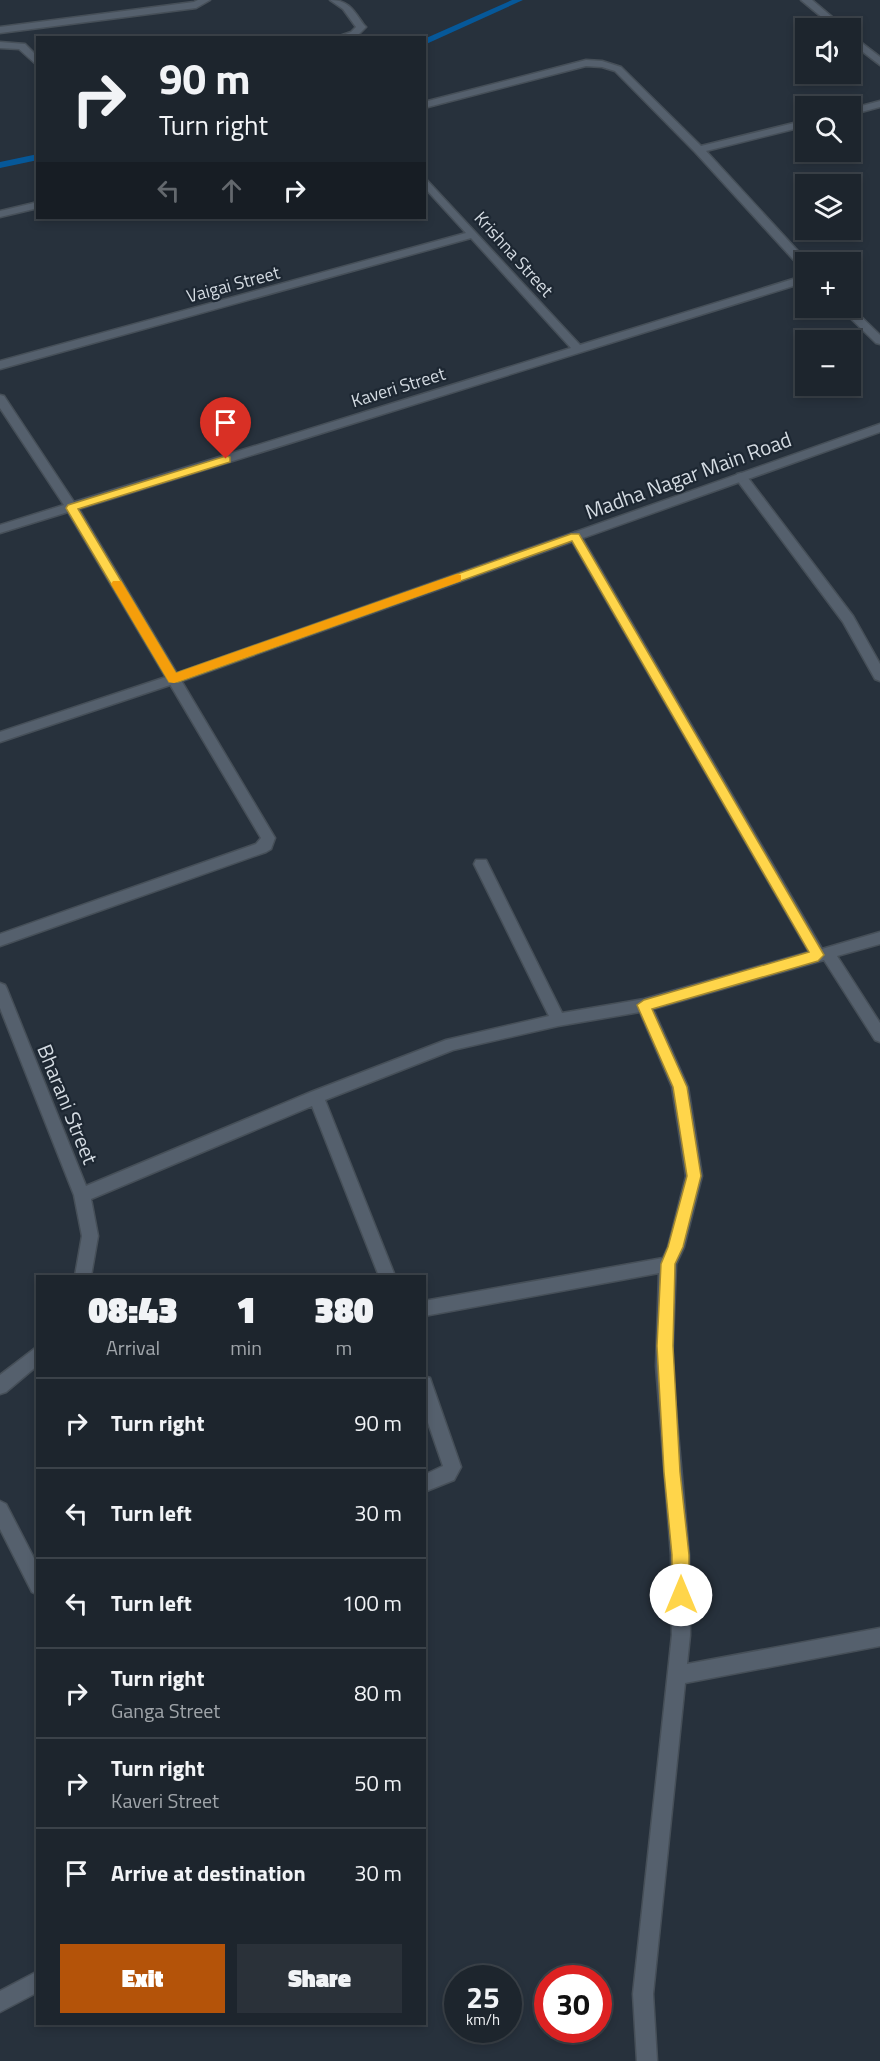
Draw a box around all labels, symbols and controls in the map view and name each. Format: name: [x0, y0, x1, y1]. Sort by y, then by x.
map controls: [795, 18, 861, 396]
button: sound: [795, 18, 861, 84]
text: 90 m: [159, 46, 251, 110]
icon: right: [60, 60, 138, 138]
button: search: [795, 96, 861, 162]
text: Turn right: [159, 104, 268, 145]
icon: left: [152, 174, 185, 207]
icon: ahead: [215, 174, 248, 207]
icon: right: [278, 174, 311, 207]
button: layers: [795, 174, 861, 240]
street label: Krishna Street: [468, 205, 560, 303]
button: +: [795, 252, 861, 318]
street label: Vaigai Street: [183, 258, 283, 309]
button: −: [795, 330, 861, 396]
street label: Kaveri Street: [348, 360, 449, 414]
pin: [200, 397, 251, 459]
icon: arrive: [209, 406, 242, 439]
street label: Madha Nagar Main Road: [580, 423, 796, 527]
street label: Bharani Street: [29, 1039, 107, 1170]
text: 08:43: [88, 1282, 178, 1337]
text: 1: [236, 1282, 256, 1337]
text: 380: [314, 1282, 374, 1337]
text: Arrival: [106, 1332, 160, 1363]
text: min: [230, 1332, 262, 1363]
text: m: [336, 1332, 352, 1363]
text: Turn right: [111, 1406, 205, 1440]
text: 90 m: [354, 1406, 402, 1440]
icon: right: [60, 1407, 93, 1440]
text: Turn left: [111, 1496, 192, 1530]
text: 30 m: [354, 1496, 402, 1530]
icon: left: [60, 1497, 93, 1530]
position arrow: [649, 1563, 713, 1627]
text: Turn left: [111, 1586, 192, 1620]
text: 100 m: [342, 1586, 402, 1620]
icon: left: [60, 1587, 93, 1620]
text: Turn right: [111, 1661, 205, 1695]
text: 80 m: [354, 1676, 402, 1710]
icon: right: [60, 1677, 93, 1710]
text: Ganga Street: [111, 1695, 220, 1726]
text: Turn right: [111, 1751, 205, 1785]
text: 50 m: [354, 1766, 402, 1800]
icon: right: [60, 1767, 93, 1800]
text: Kaveri Street: [111, 1785, 219, 1816]
text: Arrive at destination: [111, 1856, 306, 1890]
text: 30 m: [354, 1856, 402, 1890]
icon: arrive: [60, 1857, 93, 1890]
button: Exit: [60, 1944, 225, 2013]
button: Share: [237, 1944, 402, 2013]
speed limit sign: 30: [534, 1965, 612, 2043]
text: 25: [466, 1974, 500, 2020]
text: km/h: [466, 2008, 500, 2031]

